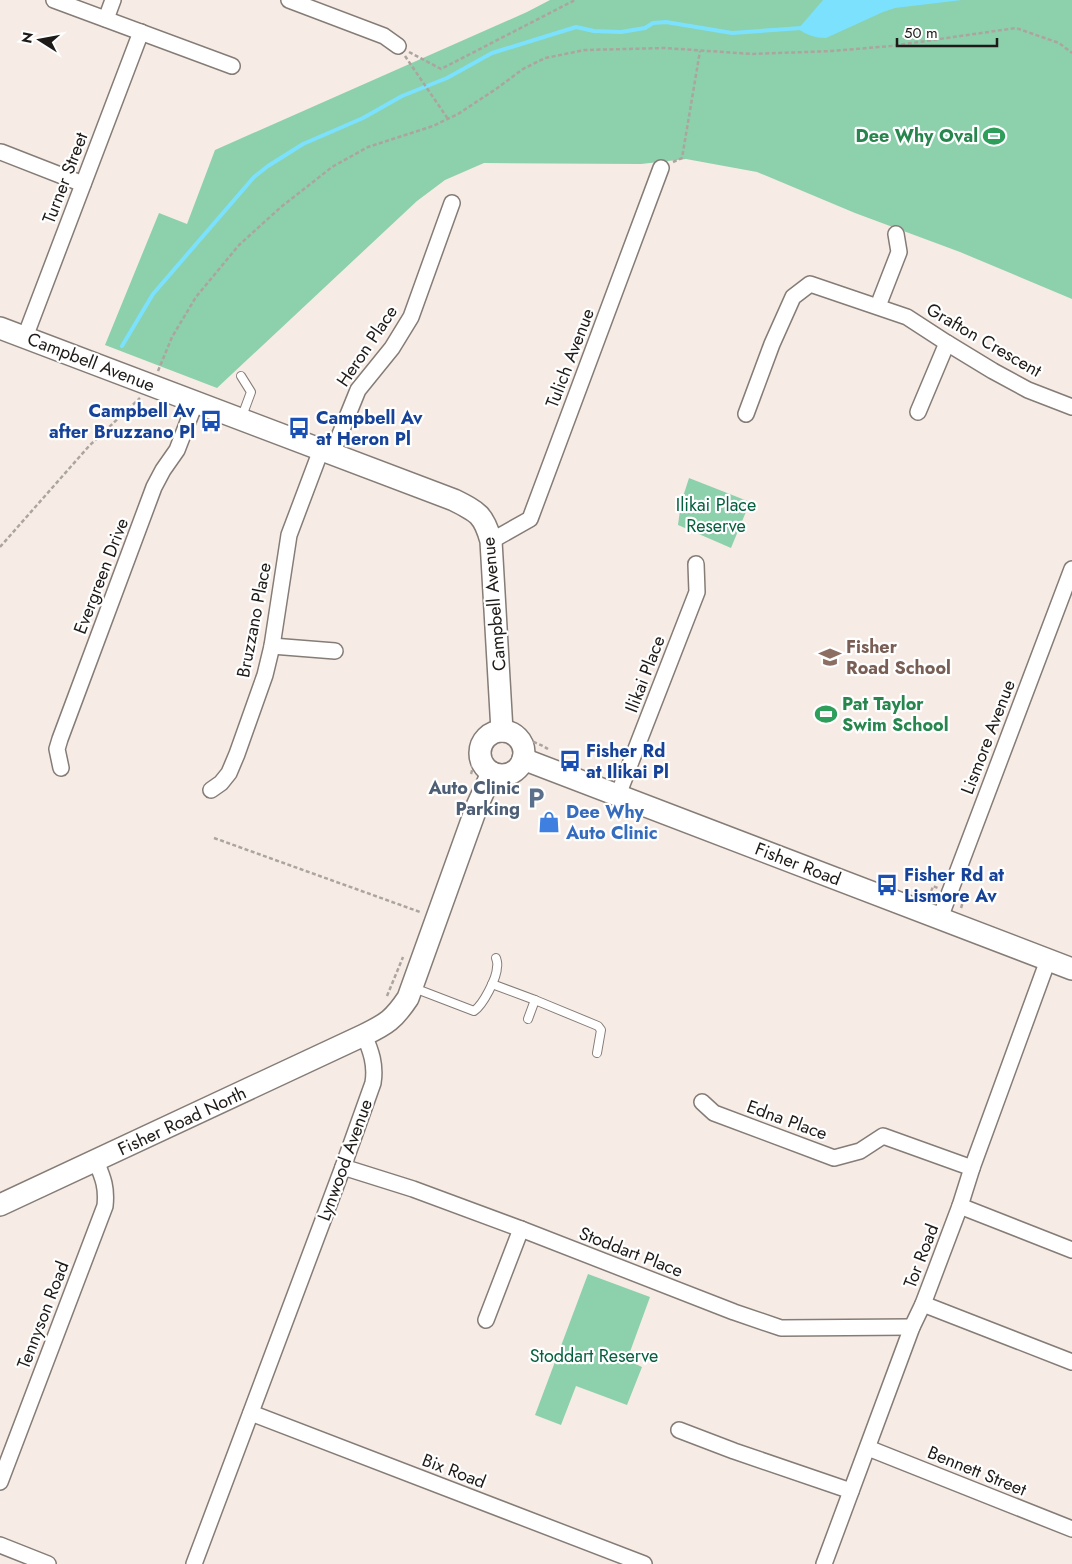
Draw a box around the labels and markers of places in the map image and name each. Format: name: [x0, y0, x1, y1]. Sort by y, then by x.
place label: Dee Why Oval: [856, 123, 978, 149]
sports icon: Dee Why Oval: [981, 123, 1007, 149]
place label: Campbell Av after Bruzzano Pl: [49, 398, 196, 445]
place label: Campbell Av at Heron Pl: [316, 405, 423, 452]
bus stop icon: Campbell Av after Bruzzano Pl: [198, 408, 224, 434]
bus stop icon: Campbell Av at Heron Pl: [286, 415, 312, 441]
place label: Fisher Road School: [846, 634, 951, 681]
school or university icon: Fisher Road School: [817, 644, 843, 670]
place label: Pat Taylor Swim School: [842, 691, 949, 738]
sports icon: Pat Taylor Swim School: [813, 701, 839, 727]
place label: Fisher Rd at Ilikai Pl: [586, 738, 669, 785]
bus stop icon: Fisher Rd at Ilikai Pl: [557, 748, 583, 774]
place label: Auto Clinic Parking: [427, 775, 520, 822]
parking icon: Auto Clinic Parking: [523, 785, 549, 811]
place label: Dee Why Auto Clinic: [565, 799, 658, 846]
shop icon: Dee Why Auto Clinic: [536, 809, 562, 835]
place label: Fisher Rd at Lismore Av: [904, 862, 1004, 909]
bus stop icon: Fisher Rd at Lismore Av: [874, 872, 900, 898]

